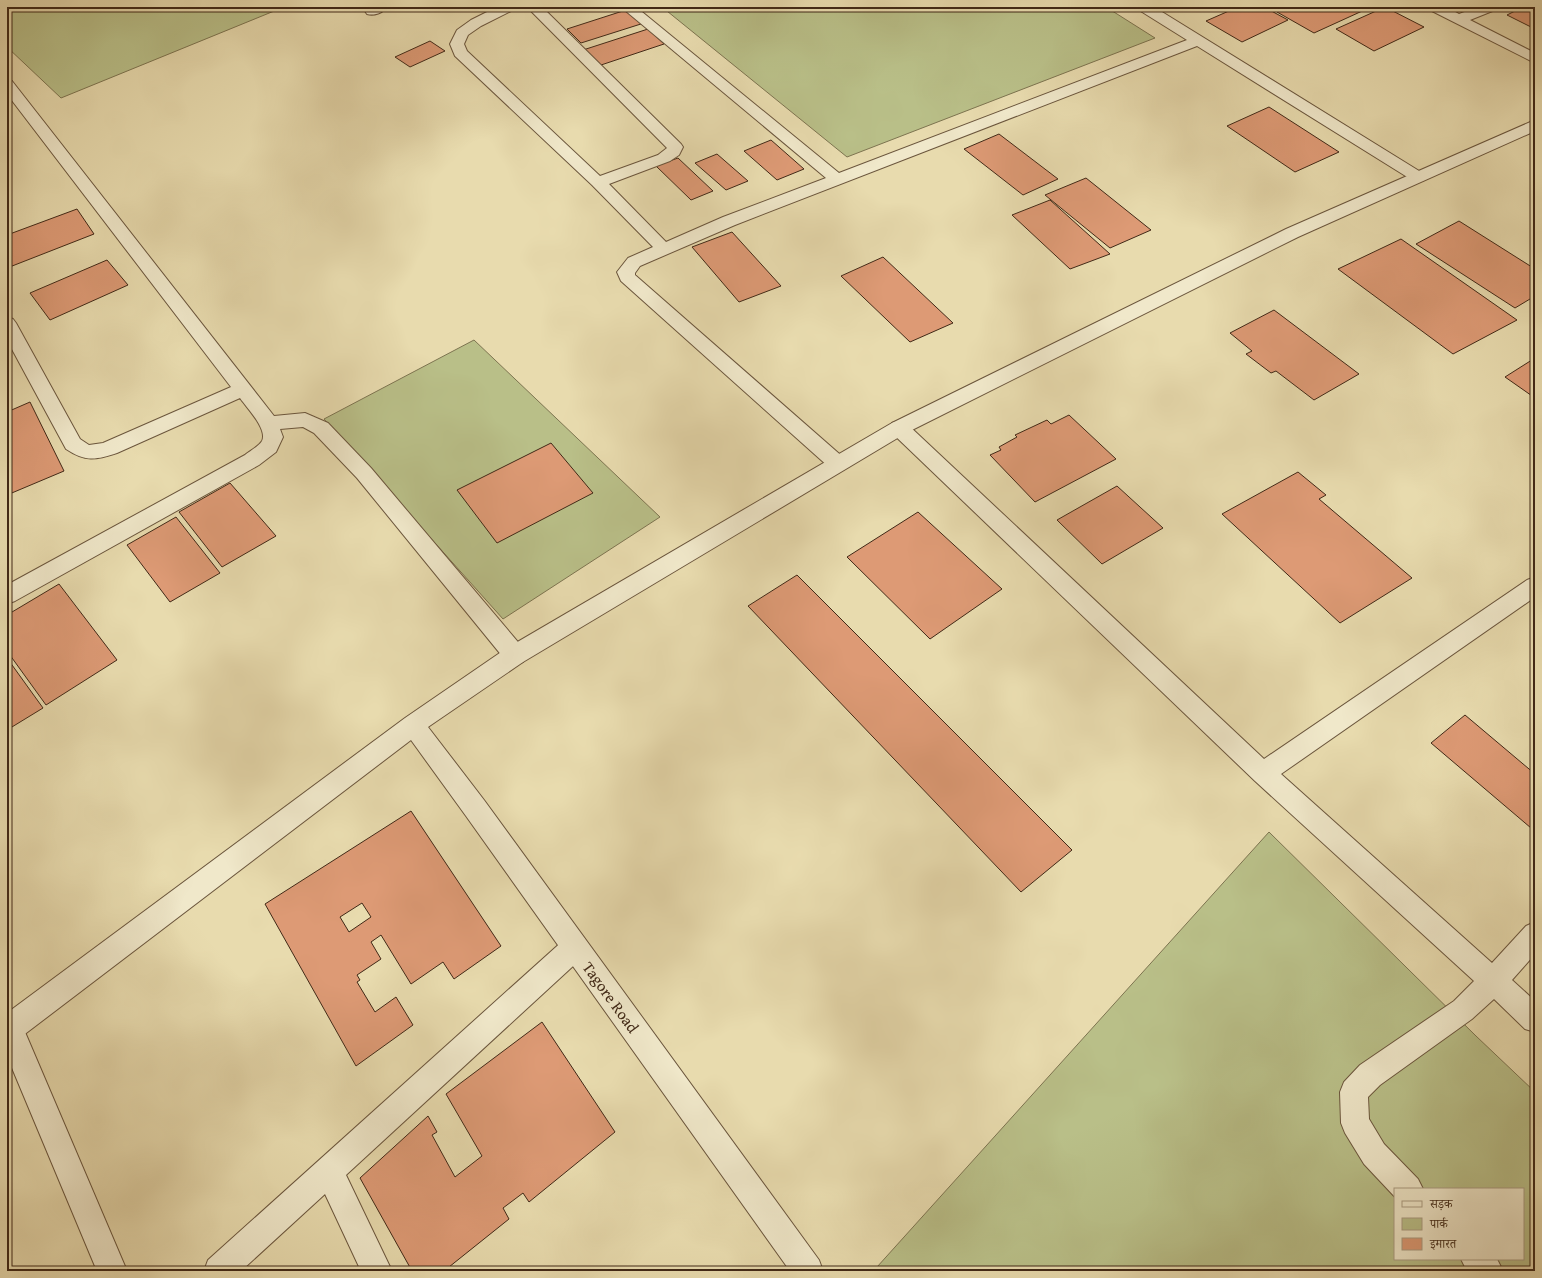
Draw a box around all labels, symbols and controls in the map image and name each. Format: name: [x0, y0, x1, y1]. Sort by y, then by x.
street label: Tagore Road: [577, 956, 645, 1038]
legend: [1394, 1188, 1524, 1260]
text: सड़क: [1429, 1195, 1454, 1212]
text: पार्क: [1429, 1215, 1449, 1232]
text: इमारत: [1429, 1235, 1457, 1252]

